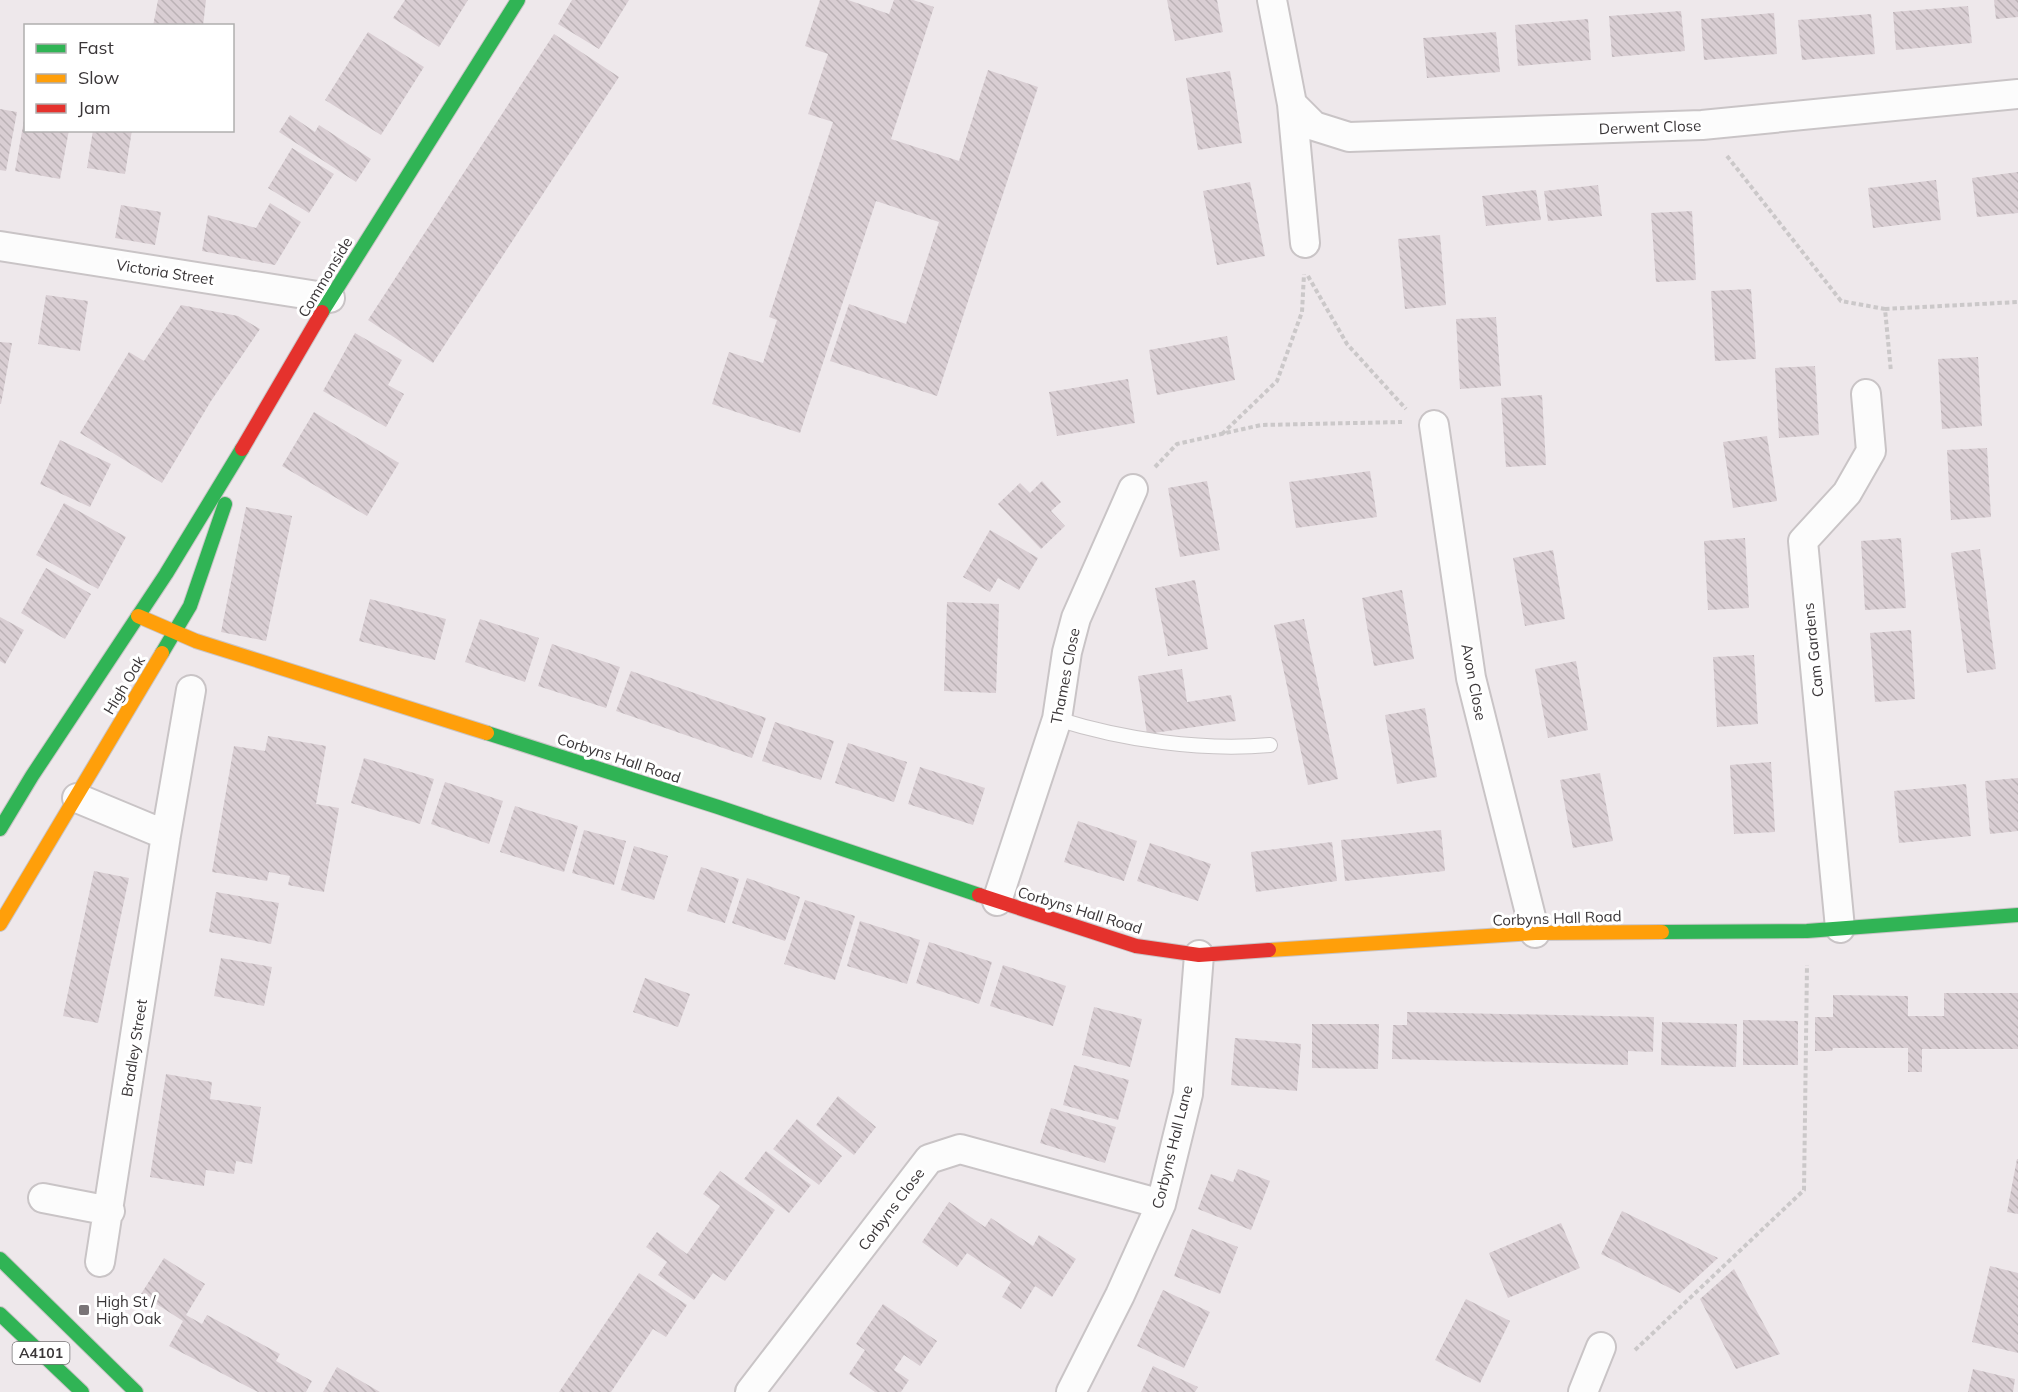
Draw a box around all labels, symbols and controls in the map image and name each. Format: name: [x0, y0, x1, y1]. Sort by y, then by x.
legend: [24, 24, 234, 132]
text: Fast: [78, 36, 114, 59]
text: Slow: [78, 66, 120, 89]
text: Jam: [78, 96, 111, 119]
street label: Derwent Close: [1599, 116, 1701, 138]
street label: Commonside: [294, 233, 356, 321]
street label: Victoria Street: [115, 255, 215, 289]
street label: Cam Gardens: [1799, 602, 1827, 698]
street label: Thames Close: [1046, 626, 1084, 726]
street label: Avon Close: [1457, 642, 1491, 722]
street label: High Oak: [99, 652, 149, 718]
street label: Corbyns Hall Road: [555, 729, 683, 787]
street label: Corbyns Hall Road: [1016, 882, 1144, 938]
street label: Corbyns Hall Road: [1492, 906, 1622, 930]
street label: Bradley Street: [117, 998, 151, 1098]
street label: Corbyns Hall Lane: [1147, 1083, 1197, 1211]
street label: Corbyns Close: [854, 1164, 928, 1254]
place label: High St / High Oak: [96, 1292, 161, 1328]
marker: High St / High Oak: [77, 1303, 91, 1317]
road number: A4101: [12, 1342, 70, 1364]

